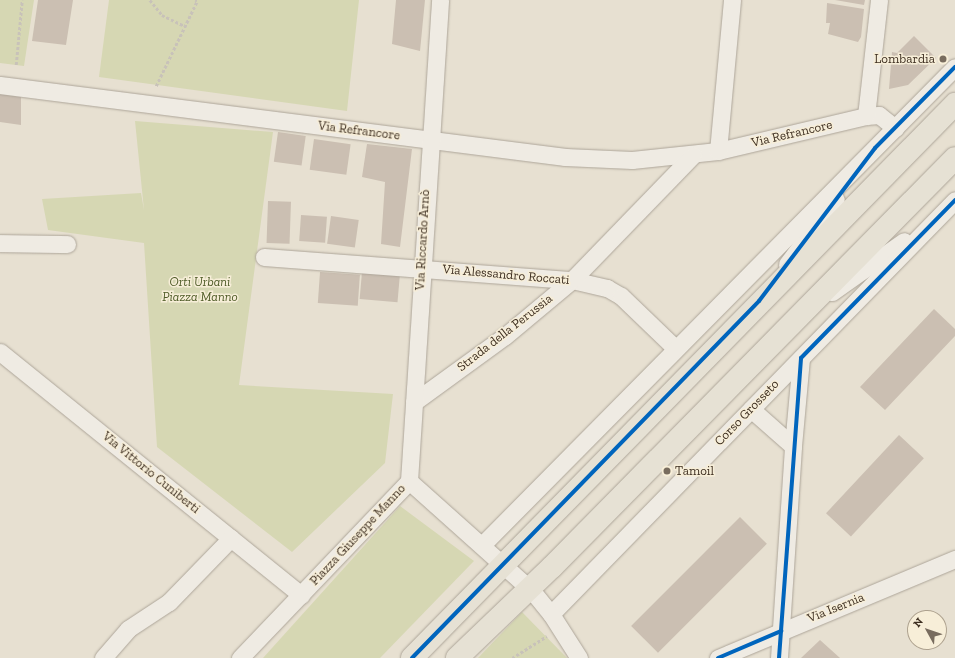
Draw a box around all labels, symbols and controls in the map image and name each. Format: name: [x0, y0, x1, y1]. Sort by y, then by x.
place label: Lombardia: [874, 51, 935, 67]
marker: Lombardia: [938, 54, 948, 64]
street label: Via Refrancore: [750, 117, 834, 151]
street label: Via Refrancore: [317, 118, 401, 144]
street label: Via Riccardo Arnò: [413, 189, 433, 291]
street label: Via Alessandro Roccati: [442, 262, 570, 288]
park label: Orti Urbani Piazza Manno: [162, 275, 238, 306]
street label: Strada della Perussia: [454, 291, 556, 375]
street label: Corso Grosseto: [712, 377, 782, 449]
street label: Via Vittorio Cuniberti: [99, 429, 203, 517]
place label: Tamoil: [675, 463, 714, 479]
marker: Tamoil: [662, 466, 672, 476]
street label: Piazza Giuseppe Manno: [307, 481, 409, 589]
street label: Via Isernia: [805, 590, 867, 626]
north arrow: [907, 610, 947, 650]
text: N: [911, 615, 926, 630]

